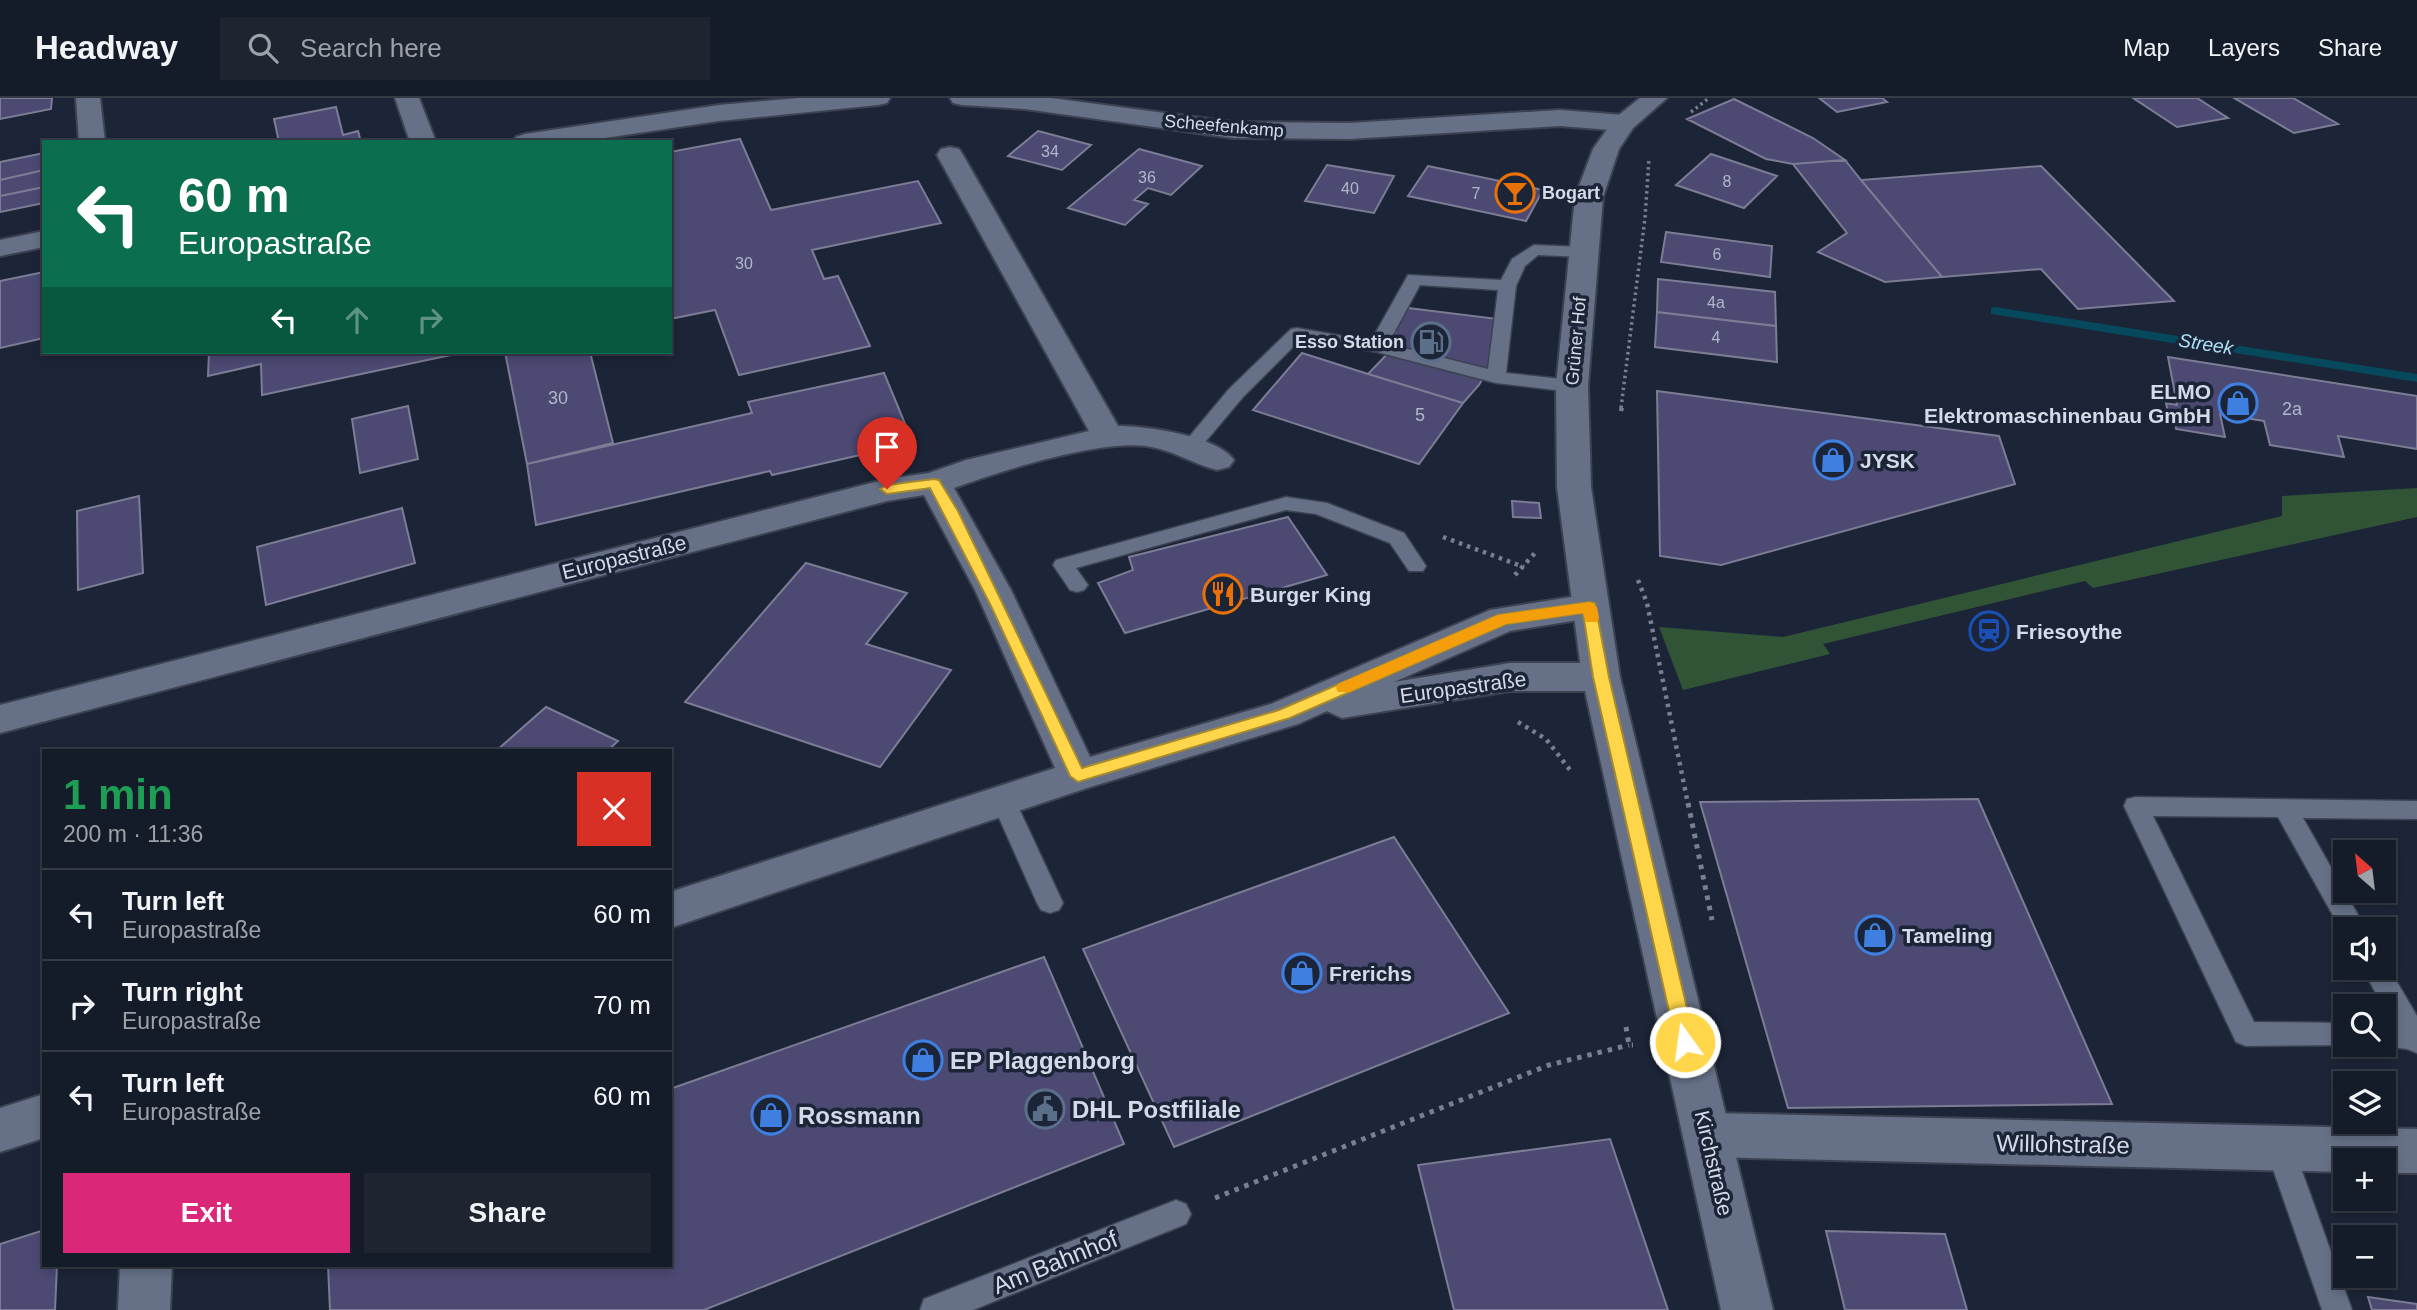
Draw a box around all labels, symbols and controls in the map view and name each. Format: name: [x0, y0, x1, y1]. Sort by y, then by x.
search box: [220, 17, 710, 80]
text: Headway: [35, 29, 178, 66]
icon: search: [244, 29, 282, 67]
text: Search here: [300, 33, 442, 63]
text: Map: [2123, 34, 2170, 61]
text: Layers: [2208, 34, 2280, 61]
text: Share: [2318, 34, 2382, 61]
street label: Scheefenkamp: [1163, 111, 1285, 141]
house number: 34: [1041, 143, 1059, 160]
icon: left: [63, 168, 154, 259]
text: 60 m: [178, 168, 290, 222]
house number: 36: [1138, 169, 1156, 186]
bar icon: Bogart: [1494, 172, 1536, 214]
house number: 8: [1723, 173, 1732, 190]
house number: 40: [1341, 180, 1359, 197]
place label: Bogart: [1542, 183, 1600, 203]
house number: 7: [1472, 185, 1481, 202]
text: Europastraße: [178, 225, 372, 261]
house number: 6: [1713, 246, 1722, 263]
house number: 30: [735, 255, 753, 272]
house number: 4a: [1707, 294, 1725, 311]
street label: Grüner Hof: [1562, 295, 1590, 386]
icon: left: [265, 301, 303, 339]
icon: ahead: [338, 301, 376, 339]
icon: right: [411, 301, 449, 339]
fuel station icon: Esso Station: [1410, 321, 1452, 363]
house number: 4: [1712, 329, 1721, 346]
water label: Streek: [2177, 329, 2236, 359]
place label: Esso Station: [1295, 332, 1404, 352]
place label: ELMO Elektromaschinenbau GmbH: [1924, 380, 2211, 427]
shop icon: ELMO Elektromaschinenbau GmbH: [2217, 382, 2259, 424]
house number: 30: [548, 388, 568, 408]
house number: 2a: [2282, 399, 2303, 419]
house number: 5: [1415, 405, 1425, 425]
pin: [857, 417, 917, 489]
icon: arrive: [868, 428, 906, 466]
shop icon: JYSK: [1812, 439, 1854, 481]
place label: JYSK: [1860, 449, 1915, 472]
street label: Europastraße: [559, 530, 689, 584]
restaurant icon: Burger King: [1202, 573, 1244, 615]
place label: Burger King: [1250, 583, 1371, 606]
station icon: Friesoythe: [1968, 610, 2010, 652]
place label: Friesoythe: [2016, 620, 2122, 643]
street label: Europastraße: [1398, 667, 1528, 707]
text: 1 min: [63, 771, 173, 818]
button: close: [577, 772, 651, 846]
text: 200 m · 11:36: [63, 821, 203, 847]
north arrow: [2333, 840, 2396, 903]
map controls: [2333, 840, 2396, 1288]
text: Turn left: [122, 886, 224, 916]
icon: left: [63, 896, 101, 934]
text: 60 m: [593, 899, 651, 929]
shop icon: Tameling: [1854, 914, 1896, 956]
text: Europastraße: [122, 917, 261, 943]
button: sound: [2333, 917, 2396, 980]
place label: Tameling: [1902, 924, 1993, 947]
shop icon: Frerichs: [1281, 952, 1323, 994]
place label: Frerichs: [1329, 962, 1412, 985]
text: Turn right: [122, 977, 243, 1007]
icon: right: [63, 987, 101, 1025]
text: 70 m: [593, 990, 651, 1020]
button: search: [2333, 994, 2396, 1057]
position arrow: [1648, 1005, 1722, 1079]
text: Europastraße: [122, 1008, 261, 1034]
shop icon: EP Plaggenborg: [902, 1039, 944, 1081]
place label: EP Plaggenborg: [950, 1047, 1135, 1074]
text: Turn left: [122, 1068, 224, 1098]
button: layers: [2333, 1071, 2396, 1134]
icon: left: [63, 1078, 101, 1116]
text: 60 m: [593, 1081, 651, 1111]
public building icon: DHL Postfiliale: [1024, 1088, 1066, 1130]
shop icon: Rossmann: [750, 1094, 792, 1136]
place label: DHL Postfiliale: [1072, 1096, 1241, 1123]
text: Europastraße: [122, 1099, 261, 1125]
place label: Rossmann: [798, 1102, 921, 1129]
street label: Kirchstraße: [1691, 1108, 1737, 1218]
street label: Willohstraße: [1996, 1129, 2130, 1159]
button: +: [2333, 1148, 2396, 1211]
button: Exit: [63, 1173, 350, 1253]
button: Share: [364, 1173, 651, 1253]
street label: Am Bahnhof: [989, 1225, 1122, 1299]
button: −: [2333, 1225, 2396, 1288]

